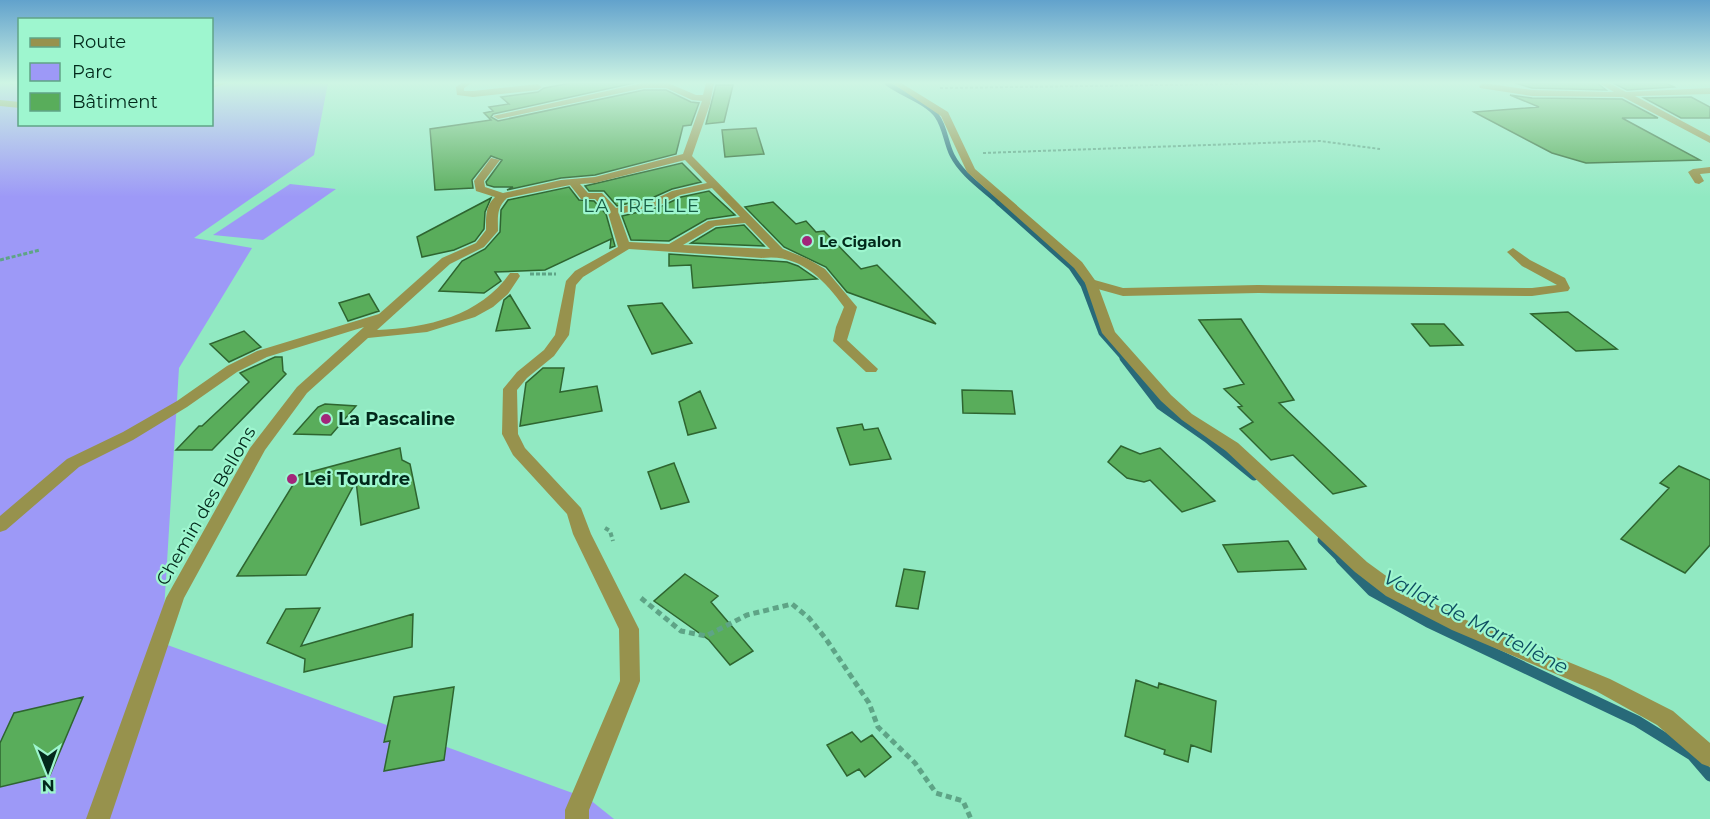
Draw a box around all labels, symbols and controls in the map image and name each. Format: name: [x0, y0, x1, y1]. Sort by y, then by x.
legend: [18, 18, 213, 126]
text: Route: [72, 31, 126, 53]
text: Parc: [72, 61, 112, 83]
text: Bâtiment: [72, 91, 158, 113]
district label: LA TREILLE: [583, 195, 701, 217]
place label: Le Cigalon: [819, 232, 902, 251]
marker: Le Cigalon: [800, 234, 814, 248]
place label: La Pascaline: [338, 408, 455, 430]
marker: La Pascaline: [319, 412, 333, 426]
street label: Chemin des Bellons: [152, 423, 261, 589]
place label: Lei Tourdre: [304, 468, 410, 490]
marker: Lei Tourdre: [285, 472, 299, 486]
water label: Vallat de Martellène: [1380, 565, 1572, 679]
north arrow: [18, 741, 78, 801]
text: N: [42, 776, 55, 795]

